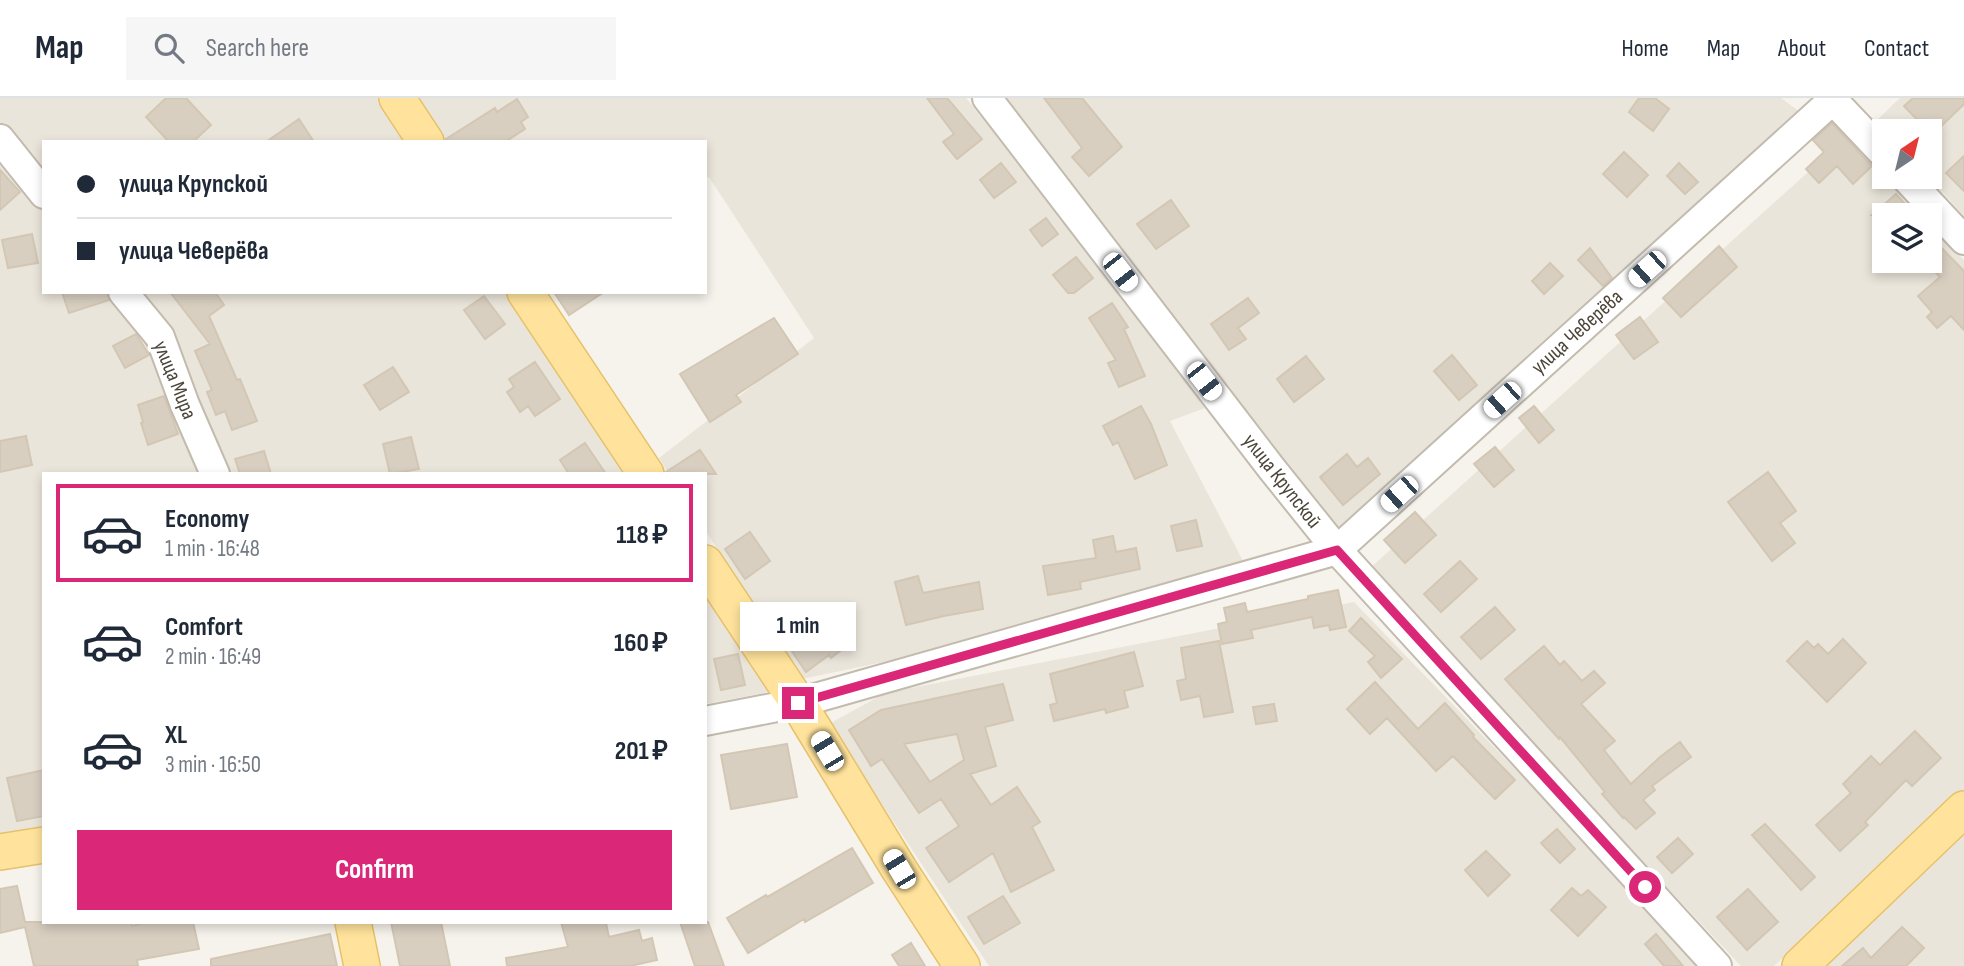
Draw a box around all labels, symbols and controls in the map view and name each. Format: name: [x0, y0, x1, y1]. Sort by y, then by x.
search box: [126, 17, 616, 80]
text: Map: [35, 28, 84, 68]
icon: search: [150, 29, 188, 67]
text: Search here: [206, 33, 309, 64]
text: Home: [1621, 34, 1669, 63]
text: Map: [1707, 34, 1740, 63]
text: About: [1778, 34, 1826, 63]
text: Contact: [1864, 34, 1929, 63]
north arrow: [1872, 119, 1942, 189]
map controls: [1872, 119, 1942, 273]
text: улица Крупской: [119, 169, 268, 200]
button: layers: [1872, 203, 1942, 273]
text: улица Чеверёва: [119, 236, 269, 267]
car: [1625, 247, 1670, 291]
car: [1099, 249, 1142, 295]
street label: улица Чеверёва: [1526, 285, 1628, 379]
street label: улица Мира: [148, 337, 202, 423]
car: [1183, 358, 1226, 404]
car: [1480, 378, 1525, 422]
street label: улица Крупской: [1237, 429, 1327, 533]
car: [1377, 472, 1422, 516]
icon: car: [81, 502, 144, 565]
text: Economy: [165, 504, 249, 535]
text: 118 ₽: [616, 520, 668, 551]
text: 1 min · 16:48: [165, 535, 260, 563]
callout: 1 min: [740, 602, 856, 650]
icon: car: [81, 610, 144, 673]
text: Comfort: [165, 612, 243, 643]
text: 1 min: [777, 612, 819, 640]
text: 160 ₽: [614, 628, 668, 659]
text: 2 min · 16:49: [165, 643, 261, 671]
route end: [782, 687, 814, 719]
icon: car: [81, 718, 144, 781]
text: XL: [165, 720, 187, 751]
car: [808, 728, 847, 774]
text: 201 ₽: [615, 736, 668, 767]
text: 3 min · 16:50: [165, 751, 261, 779]
button: Confirm: [77, 830, 672, 910]
car: [880, 846, 919, 892]
route start: [1629, 871, 1661, 903]

